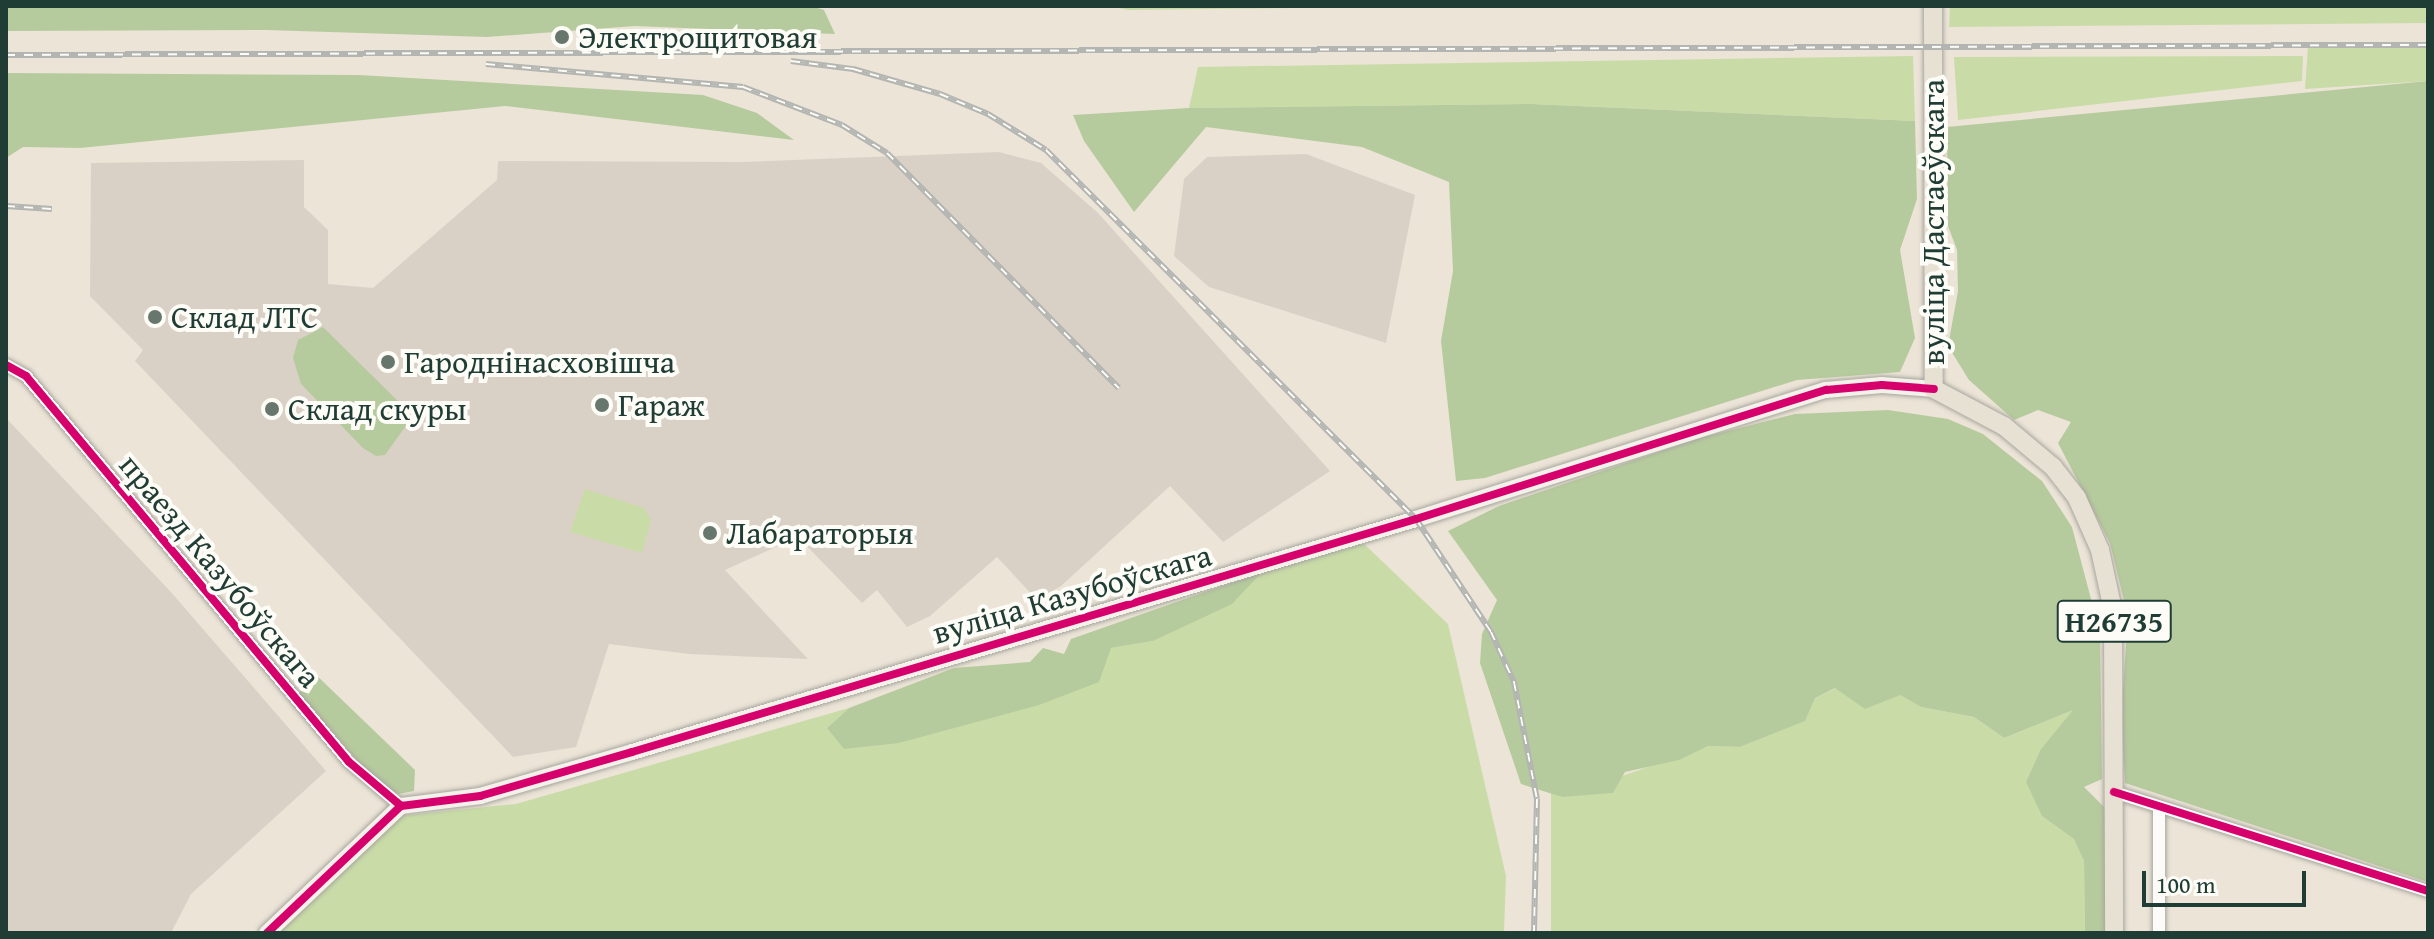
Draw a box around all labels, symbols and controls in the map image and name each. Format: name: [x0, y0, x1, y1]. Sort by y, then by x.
place label: Электрощитовая: [578, 18, 817, 56]
marker: Электрощитовая: [553, 28, 571, 46]
street label: вуліца Дастаеўскага: [1914, 79, 1952, 365]
place label: Склад ЛТС: [171, 298, 318, 336]
marker: Склад ЛТС: [146, 308, 164, 326]
place label: Гароднінасховішча: [404, 343, 675, 381]
marker: Гароднінасховішча: [379, 353, 397, 371]
place label: Гараж: [618, 386, 705, 424]
place label: Склад скуры: [288, 390, 466, 428]
marker: Гараж: [593, 396, 611, 414]
marker: Склад скуры: [263, 400, 281, 418]
street label: праезд Казубоўскага: [111, 446, 329, 696]
place label: Лабараторыя: [726, 514, 913, 552]
marker: Лабараторыя: [701, 524, 719, 542]
street label: вуліца Казубоўскага: [928, 536, 1216, 652]
road number: Н26735: [2056, 595, 2172, 647]
scale bar: [2146, 855, 2310, 905]
text: 100 m: [2156, 867, 2216, 902]

